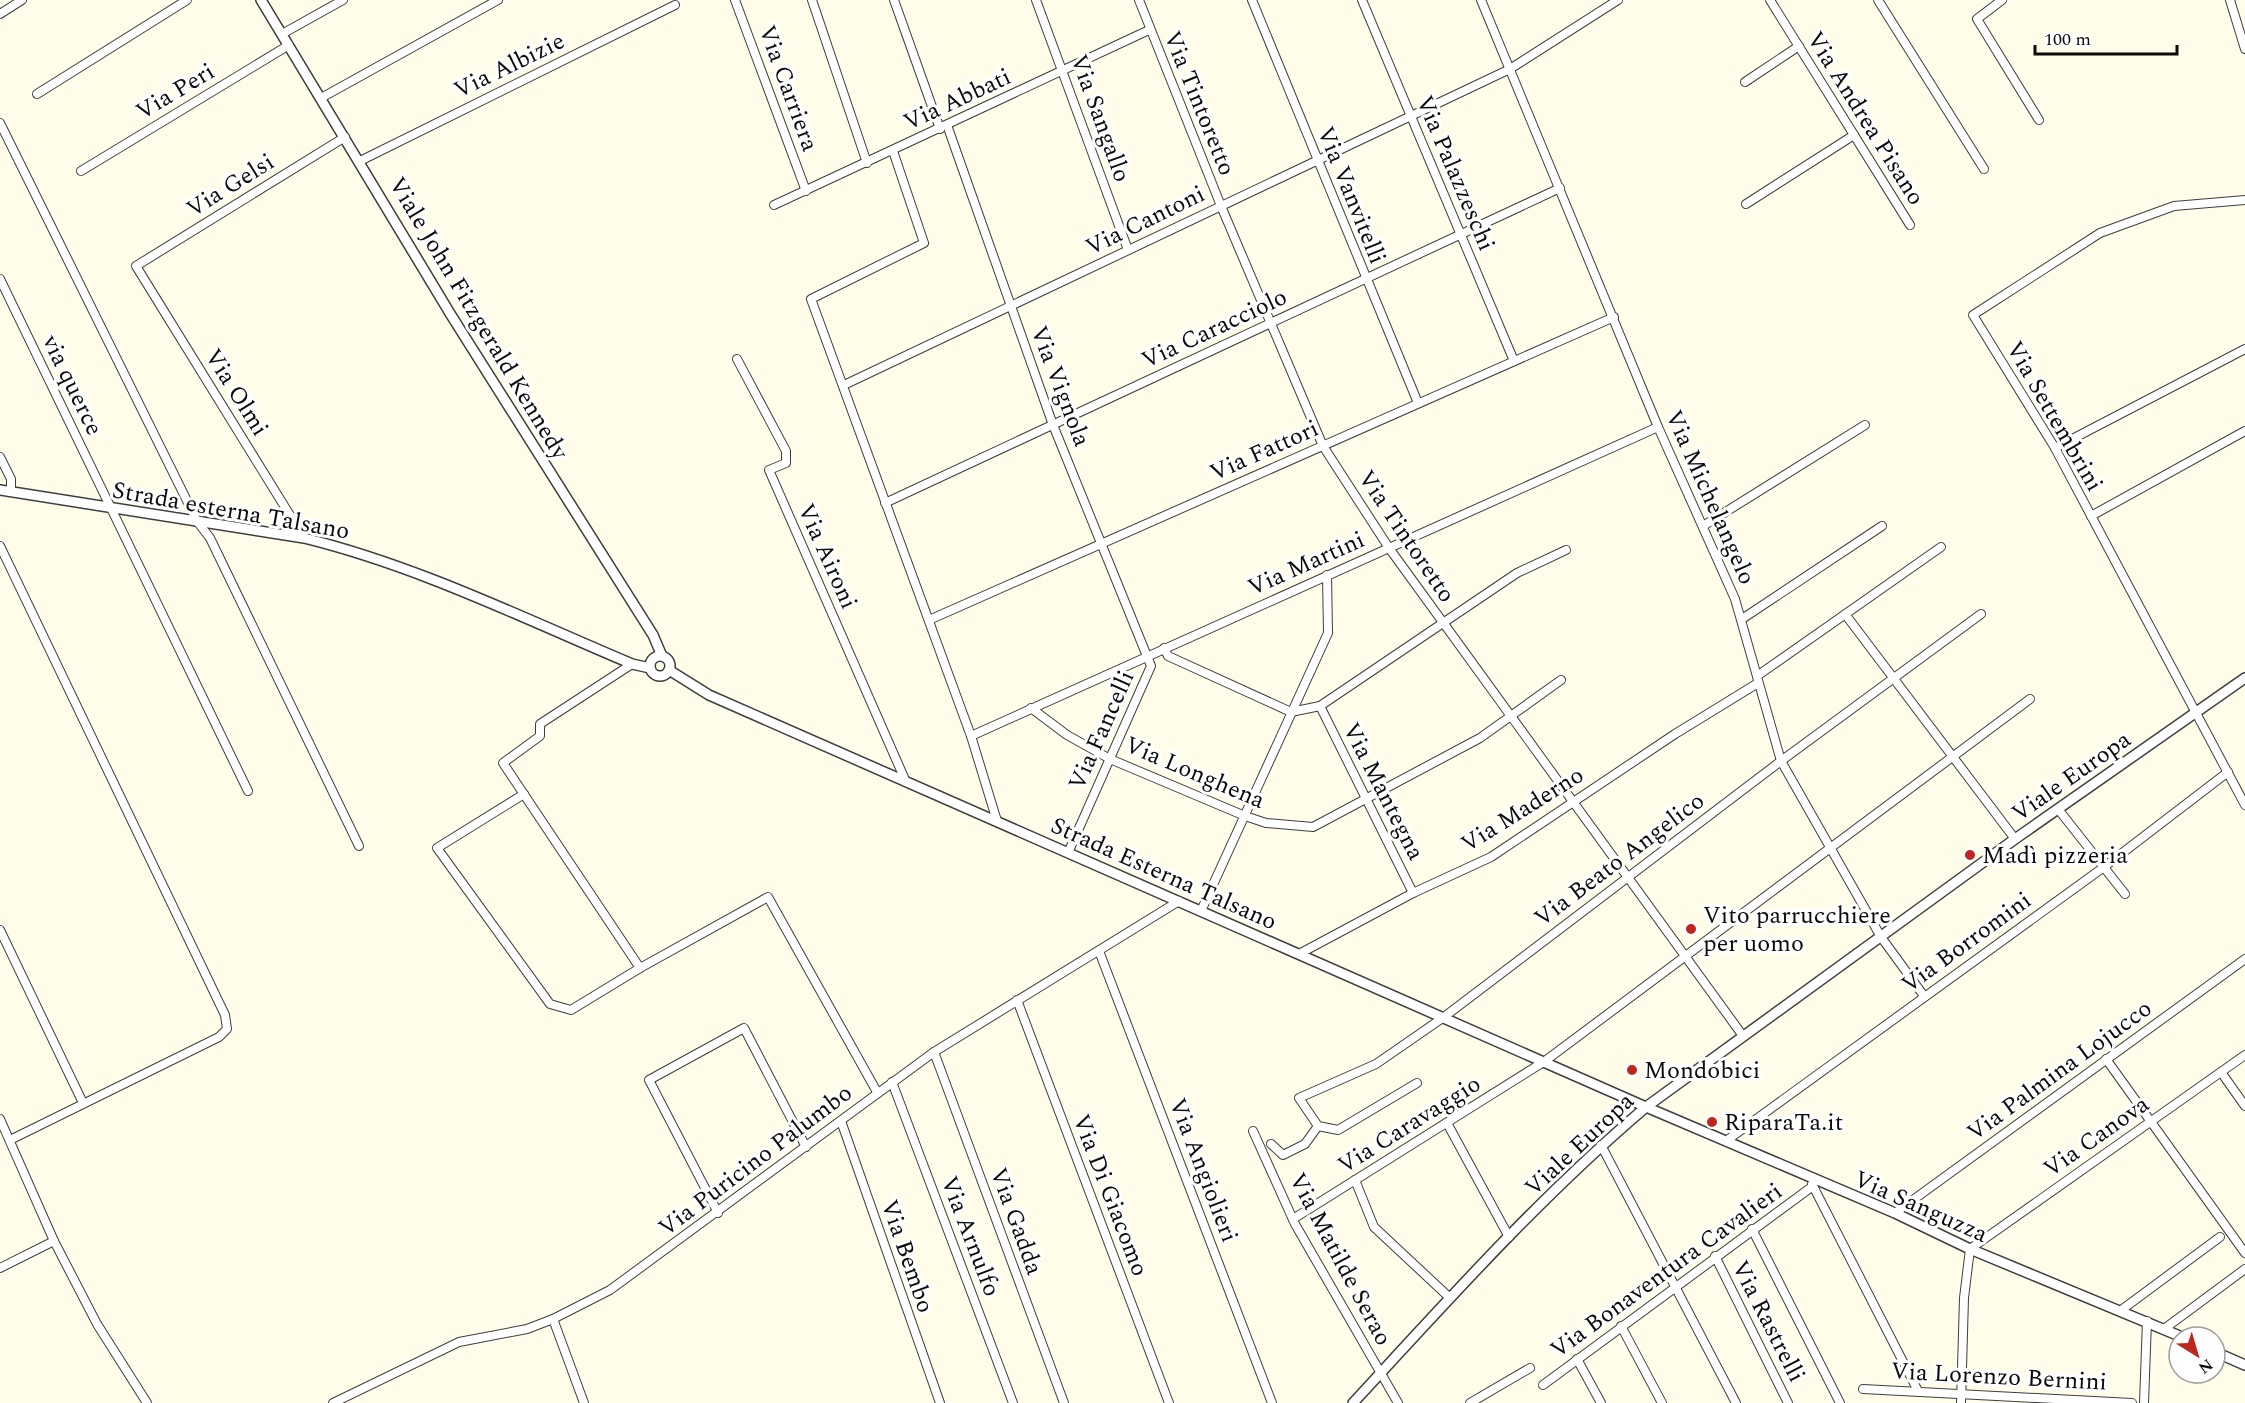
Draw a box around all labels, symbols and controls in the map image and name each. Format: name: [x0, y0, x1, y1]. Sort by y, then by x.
scale bar: [2035, 18, 2178, 56]
street label: Via Carriera: [749, 20, 828, 157]
street label: Via Albizie: [448, 24, 571, 108]
street label: Via Andrea Pisano: [1797, 25, 1933, 213]
street label: Via Tintoretto: [1154, 26, 1244, 181]
text: 100 m: [2044, 26, 2091, 53]
street label: Via Sangallo: [1060, 50, 1140, 187]
street label: Via Peri: [129, 54, 222, 130]
street label: Via Abbati: [898, 59, 1017, 141]
street label: Via Palazzeschi: [1406, 90, 1504, 257]
street label: Via Vanvitelli: [1307, 121, 1395, 270]
street label: Via Gelsi: [179, 145, 282, 227]
street label: Viale John Fitzgerald Kennedy: [379, 170, 578, 468]
street label: Via Cantoni: [1080, 176, 1211, 265]
street label: Via Caracciolo: [1136, 279, 1293, 378]
street label: Via Vignola: [1021, 321, 1100, 452]
street label: via querce: [32, 328, 112, 442]
street label: Via Settembrini: [1996, 334, 2112, 499]
street label: Via Olmi: [195, 342, 277, 443]
street label: Via Michelangelo: [1655, 404, 1765, 590]
street label: Via Fattori: [1204, 411, 1325, 491]
street label: Via Tintoretto: [1348, 463, 1464, 610]
street label: Strada esterna Talsano: [109, 472, 352, 550]
street label: Via Aironi: [788, 498, 866, 615]
street label: Via Martini: [1242, 522, 1371, 606]
street label: Via Fancelli: [1059, 665, 1144, 796]
street label: Via Mantegna: [1333, 716, 1433, 867]
street label: Viale Europa: [2004, 722, 2139, 831]
street label: Via Longhena: [1119, 727, 1270, 819]
street label: Via Maderno: [1454, 758, 1591, 862]
street label: Via Beato Angelico: [1527, 784, 1712, 936]
street label: Strada Esterna Talsano: [1045, 808, 1283, 940]
place label: Madì pizzeria: [1982, 838, 2128, 874]
marker: Madì pizzeria: [1963, 848, 1977, 862]
street label: Via Borromini: [1894, 883, 2039, 1002]
place label: Vito parrucchiere per uomo: [1703, 898, 1891, 962]
marker: Vito parrucchiere per uomo: [1684, 922, 1698, 936]
street label: Via Palmina Lojucco: [1960, 991, 2160, 1150]
place label: Mondobici: [1644, 1053, 1760, 1089]
marker: Mondobici: [1625, 1063, 1639, 1077]
street label: Via Caravaggio: [1331, 1066, 1488, 1183]
street label: Via Puricino Palumbo: [651, 1076, 860, 1246]
street label: Viale Europa: [1517, 1084, 1643, 1205]
street label: Via Canova: [2036, 1087, 2157, 1187]
street label: Via Angiolieri: [1159, 1093, 1247, 1248]
place label: RiparaTa.it: [1724, 1105, 1843, 1141]
street label: Via Di Giacomo: [1063, 1109, 1157, 1282]
marker: RiparaTa.it: [1705, 1115, 1719, 1129]
street label: Via Sanguzza: [1848, 1161, 1994, 1253]
street label: Via Gadda: [980, 1163, 1052, 1280]
street label: Via Matilde Serao: [1279, 1167, 1401, 1352]
street label: Via Arnulfo: [931, 1171, 1009, 1302]
street label: Via Bonaventura Cavalieri: [1543, 1174, 1790, 1368]
street label: Via Bembo: [871, 1195, 943, 1318]
street label: Via Rastrelli: [1722, 1254, 1814, 1389]
north arrow: [2167, 1325, 2227, 1385]
street label: Via Lorenzo Bernini: [1890, 1353, 2108, 1401]
text: N: [2193, 1353, 2218, 1380]

